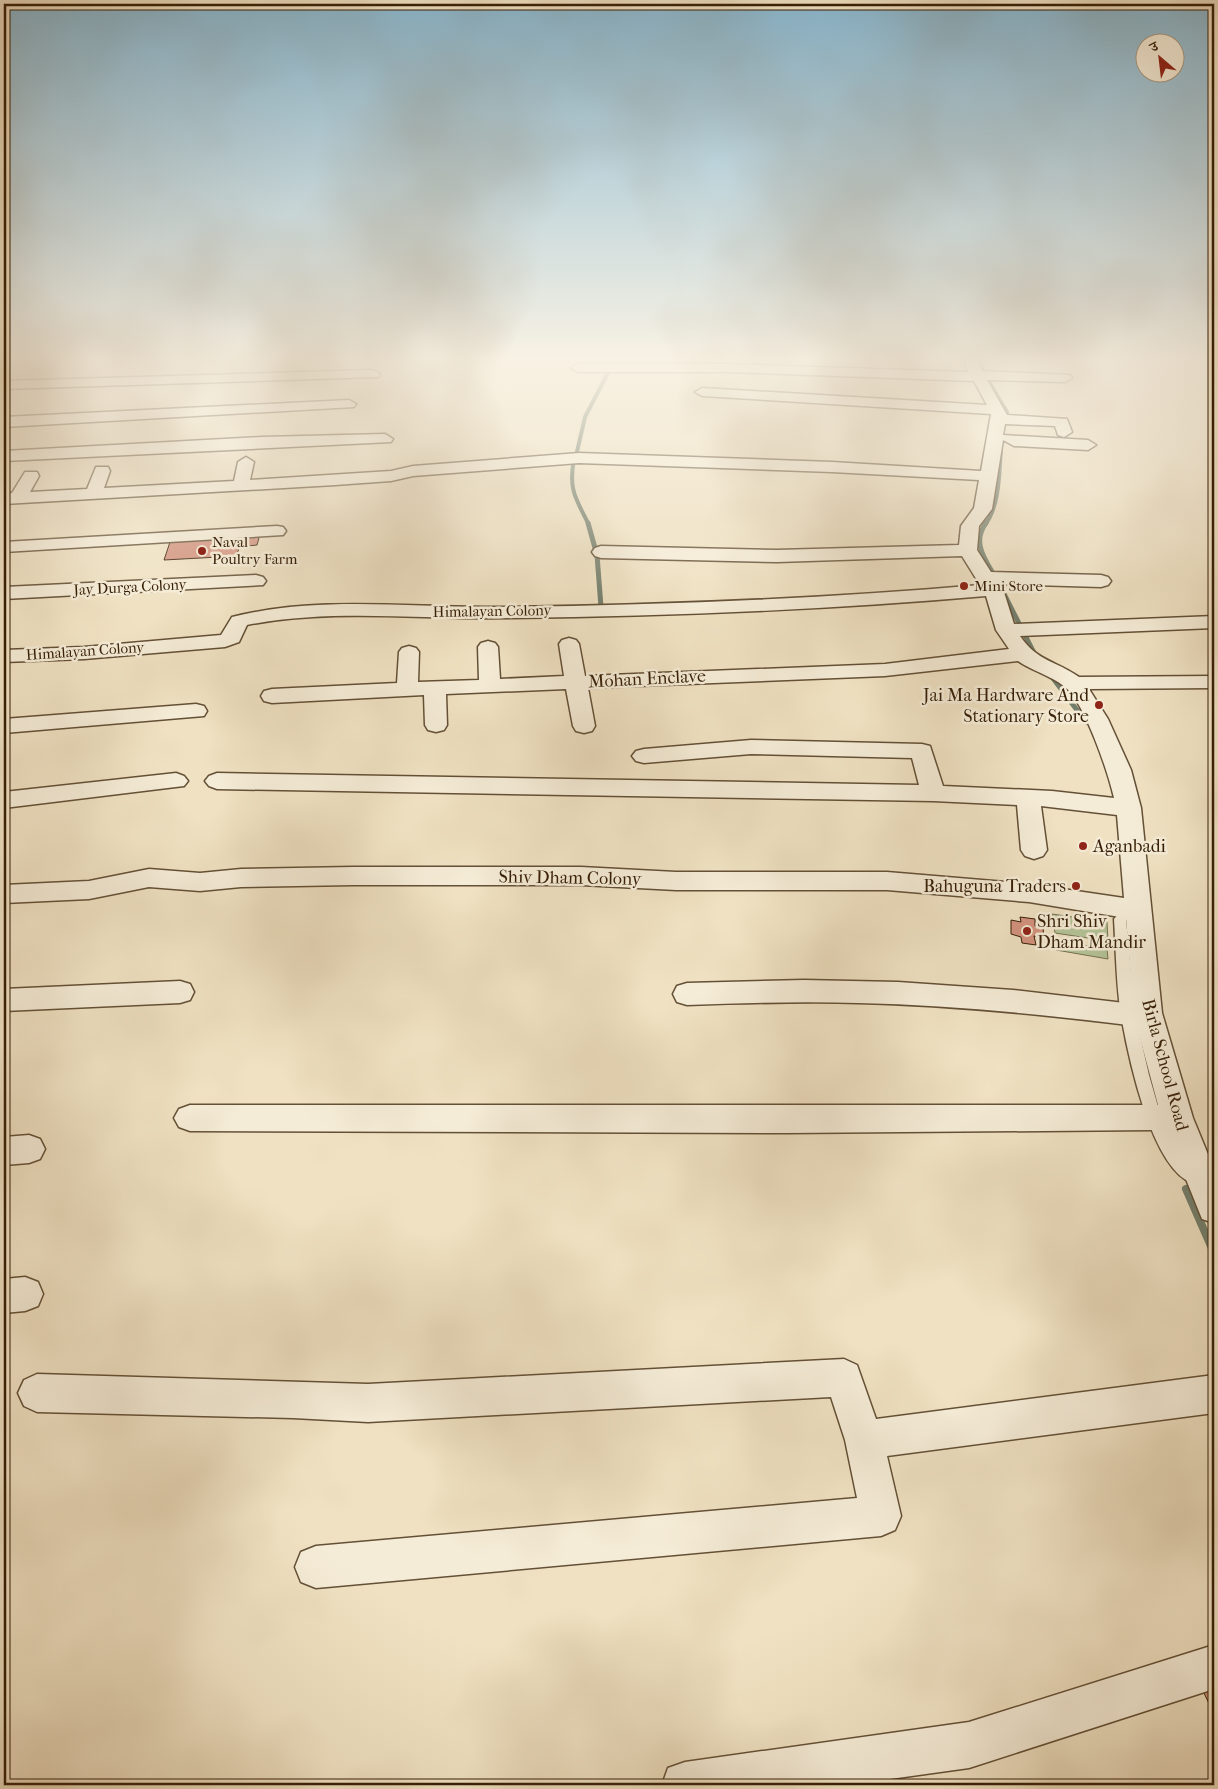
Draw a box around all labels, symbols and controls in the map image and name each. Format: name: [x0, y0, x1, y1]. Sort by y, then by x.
north arrow: [1136, 32, 1186, 82]
text: उ: [1146, 37, 1162, 57]
place label: Naval Poultry Farm: [212, 533, 298, 568]
marker: Naval Poultry Farm: [196, 545, 208, 557]
street label: Jay Durga Colony: [72, 575, 188, 599]
place label: Mini Store: [974, 577, 1043, 595]
marker: Mini Store: [958, 580, 970, 592]
street label: Himalayan Colony: [433, 601, 552, 621]
street label: Himalayan Colony: [25, 638, 146, 664]
street label: Mohan Enclave: [588, 665, 706, 693]
place label: Jai Ma Hardware And Stationary Store: [921, 685, 1089, 727]
marker: Jai Ma Hardware And Stationary Store: [1093, 699, 1105, 711]
place label: Aganbadi: [1092, 836, 1167, 857]
marker: Aganbadi: [1077, 840, 1089, 852]
street label: Shiv Dham Colony: [498, 866, 643, 890]
place label: Bahuguna Traders: [923, 876, 1066, 897]
marker: Bahuguna Traders: [1070, 880, 1082, 892]
place label: Shri Shiv Dham Mandir: [1037, 911, 1146, 953]
marker: Shri Shiv Dham Mandir: [1021, 925, 1033, 937]
street label: Birla School Road: [1137, 997, 1193, 1134]

